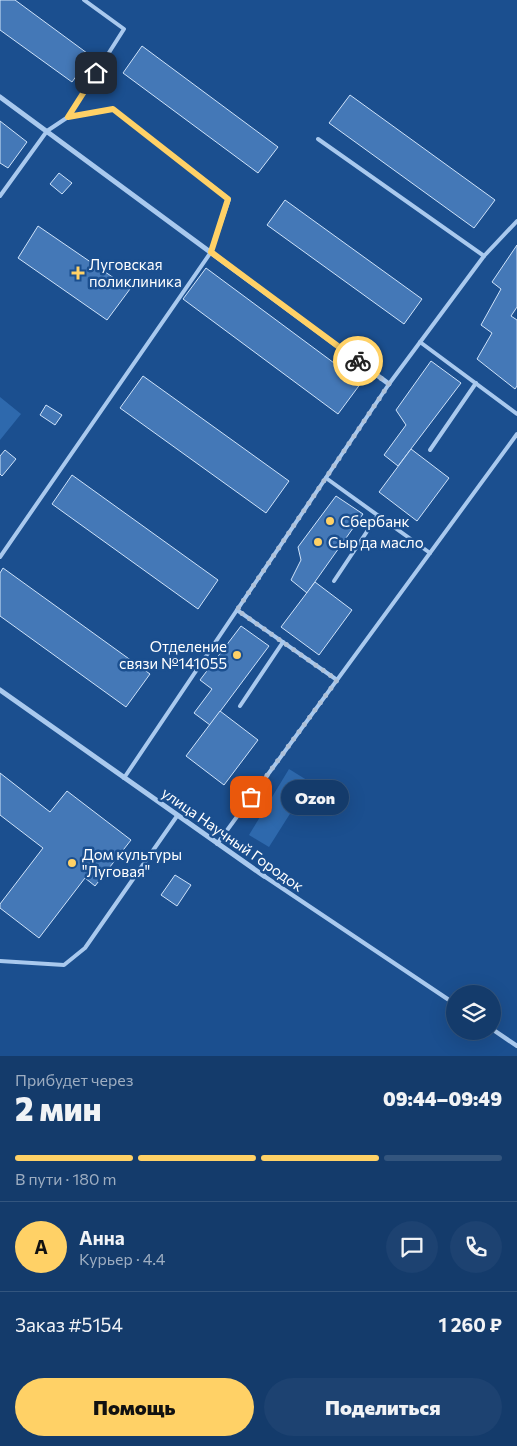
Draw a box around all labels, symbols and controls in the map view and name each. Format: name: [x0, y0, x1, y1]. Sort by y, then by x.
pin: [75, 52, 117, 94]
icon: home: [82, 59, 110, 87]
place label: Луговская поликлиника: [89, 255, 182, 290]
marker: Луговская поликлиника: [71, 266, 85, 280]
courier: [333, 336, 383, 386]
icon: bike: [344, 347, 372, 375]
place label: Сбербанк: [340, 512, 410, 530]
marker: Сбербанк: [324, 515, 336, 527]
place label: Сыр да масло: [328, 533, 424, 551]
marker: Сыр да масло: [312, 536, 324, 548]
place label: Отделение связи №141055: [119, 637, 227, 672]
marker: Отделение связи №141055: [231, 649, 243, 661]
pin: [230, 776, 272, 818]
callout: Ozon: [281, 780, 348, 814]
street label: улица Научный Городок: [159, 783, 307, 895]
icon: bag: [237, 783, 265, 811]
text: Ozon: [295, 788, 335, 807]
place label: Дом культуры "Луговая": [82, 845, 182, 880]
marker: Дом культуры "Луговая": [66, 857, 78, 869]
map controls: [446, 985, 501, 1040]
button: layers: [446, 985, 501, 1040]
text: Прибудет через: [15, 1070, 134, 1089]
text: 09:44–09:49: [383, 1087, 502, 1110]
text: 2 мин: [15, 1088, 101, 1128]
text: В пути · 180 m: [15, 1169, 116, 1188]
button: chat: [386, 1221, 438, 1273]
button: phone: [450, 1221, 502, 1273]
text: Анна: [79, 1226, 125, 1249]
text: А: [34, 1235, 48, 1258]
text: Курьер · 4.4: [79, 1249, 165, 1268]
text: Заказ #5154: [15, 1313, 123, 1336]
text: 1 260 ₽: [439, 1313, 502, 1336]
button: Помощь: [15, 1378, 254, 1436]
button: Поделиться: [264, 1378, 502, 1436]

